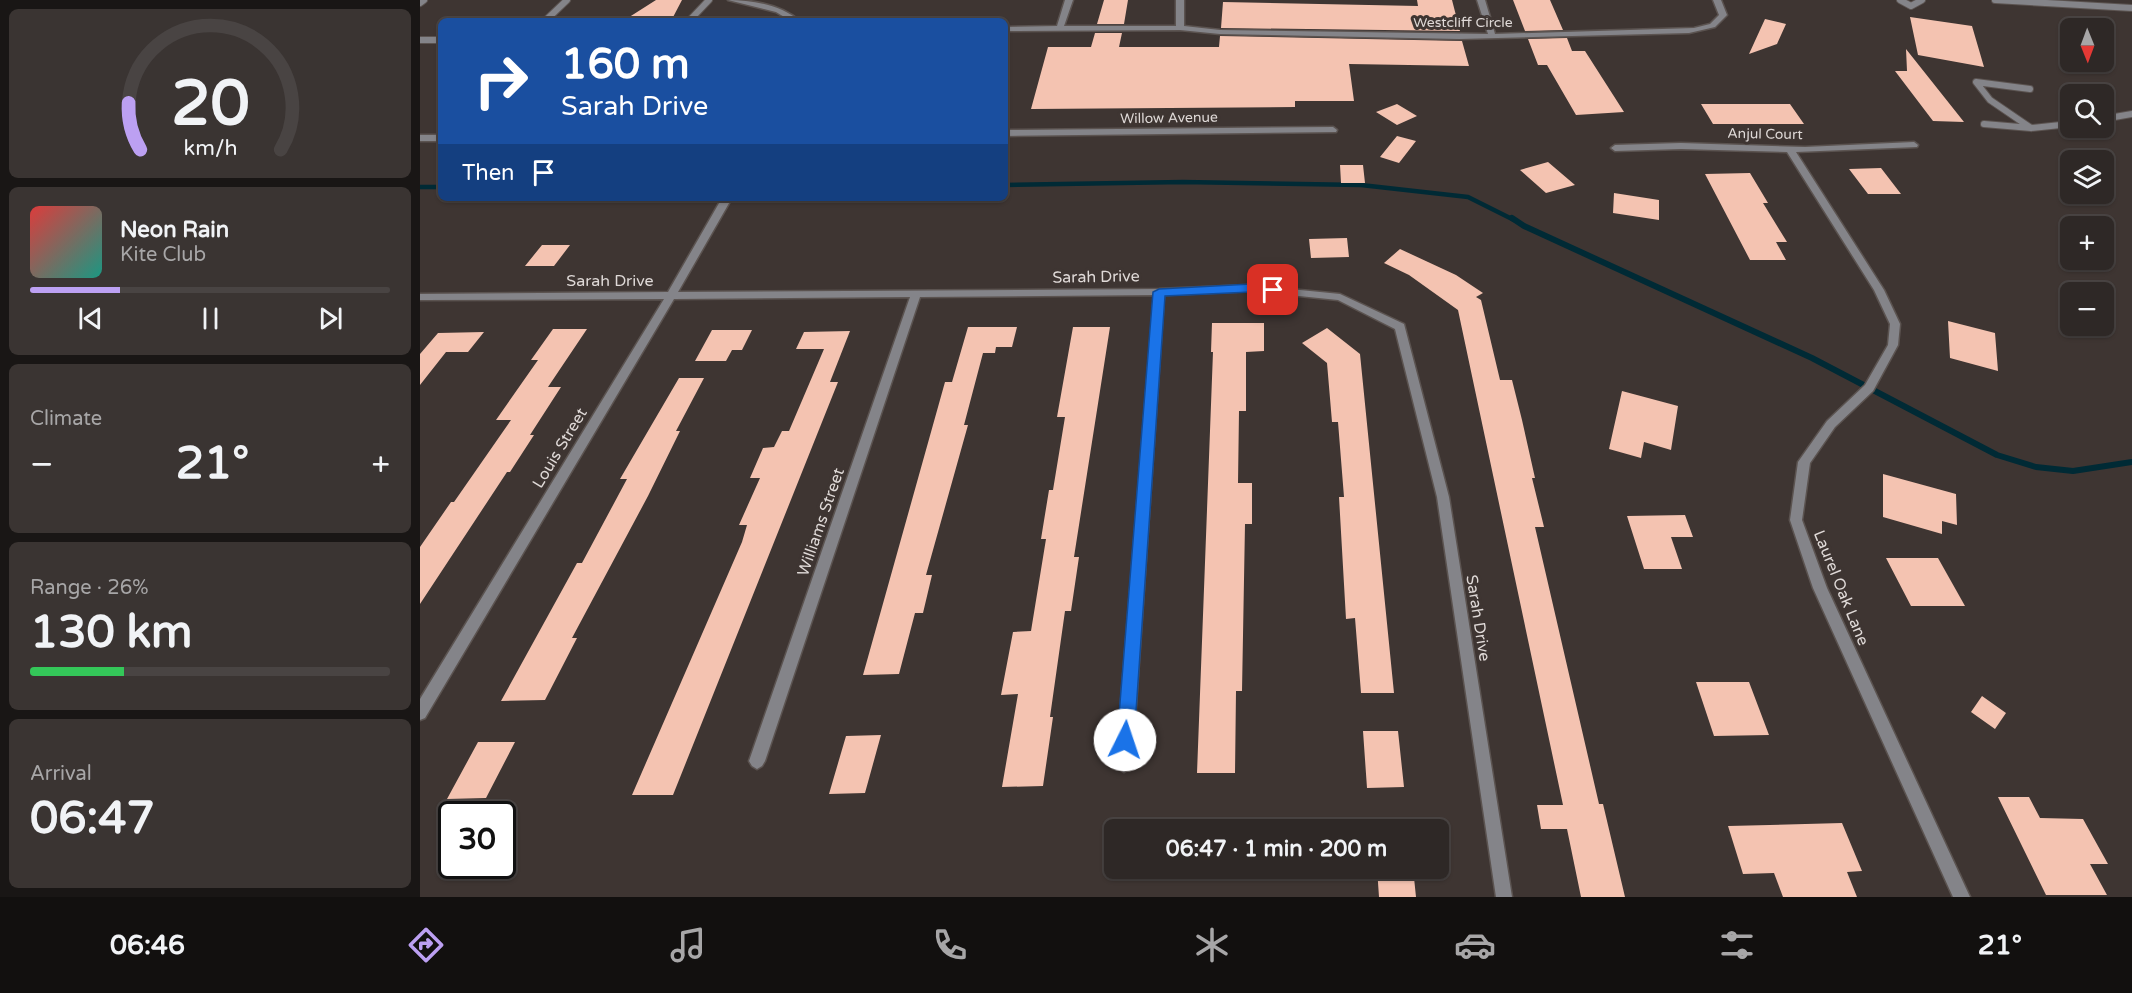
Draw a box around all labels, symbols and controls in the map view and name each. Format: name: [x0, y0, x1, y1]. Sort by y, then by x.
street label: Westcliff Circle: [1413, 14, 1513, 31]
north arrow: [2060, 18, 2114, 72]
map controls: [2060, 18, 2114, 336]
text: 160 m: [561, 39, 690, 90]
icon: right: [462, 42, 540, 120]
text: 20: [171, 67, 249, 142]
button: search: [2060, 84, 2114, 138]
text: Sarah Drive: [561, 90, 708, 123]
street label: Willow Avenue: [1120, 109, 1218, 127]
street label: Anjul Court: [1727, 125, 1803, 143]
text: km/h: [183, 136, 237, 162]
button: layers: [2060, 150, 2114, 204]
icon: arrive: [527, 156, 560, 189]
text: Then: [462, 160, 515, 186]
button: +: [2060, 216, 2114, 270]
text: Neon Rain: [120, 217, 229, 243]
text: Kite Club: [120, 243, 206, 267]
pin: [1247, 264, 1298, 315]
street label: Sarah Drive: [1052, 266, 1140, 288]
street label: Sarah Drive: [566, 271, 654, 291]
icon: arrive: [1256, 273, 1289, 306]
button: −: [2060, 282, 2114, 336]
icon: previous: [74, 302, 107, 335]
icon: pause: [194, 302, 227, 335]
icon: next: [314, 302, 347, 335]
street label: Louis Street: [528, 404, 592, 492]
text: Climate: [30, 407, 102, 431]
text: 21°: [176, 437, 249, 491]
text: −: [30, 445, 54, 484]
text: +: [371, 445, 390, 484]
street label: Williams Street: [793, 465, 849, 579]
street label: Laurel Oak Lane: [1809, 527, 1873, 649]
street label: Sarah Drive: [1461, 573, 1495, 663]
text: Range · 26%: [30, 576, 149, 600]
text: 130 km: [30, 606, 192, 660]
position arrow: [1093, 708, 1157, 772]
text: Arrival: [30, 762, 92, 786]
text: 06:47: [30, 792, 155, 846]
speed limit sign: 30: [438, 801, 516, 879]
text: 06:47 · 1 min · 200 m: [1166, 836, 1387, 862]
icon: directions: [405, 924, 447, 966]
icon: music: [667, 924, 709, 966]
icon: phone: [929, 924, 971, 966]
icon: climate: [1191, 924, 1233, 966]
icon: car: [1454, 924, 1496, 966]
icon: filters: [1716, 924, 1758, 966]
text: 06:46: [110, 929, 185, 962]
text: 21°: [1978, 929, 2022, 962]

